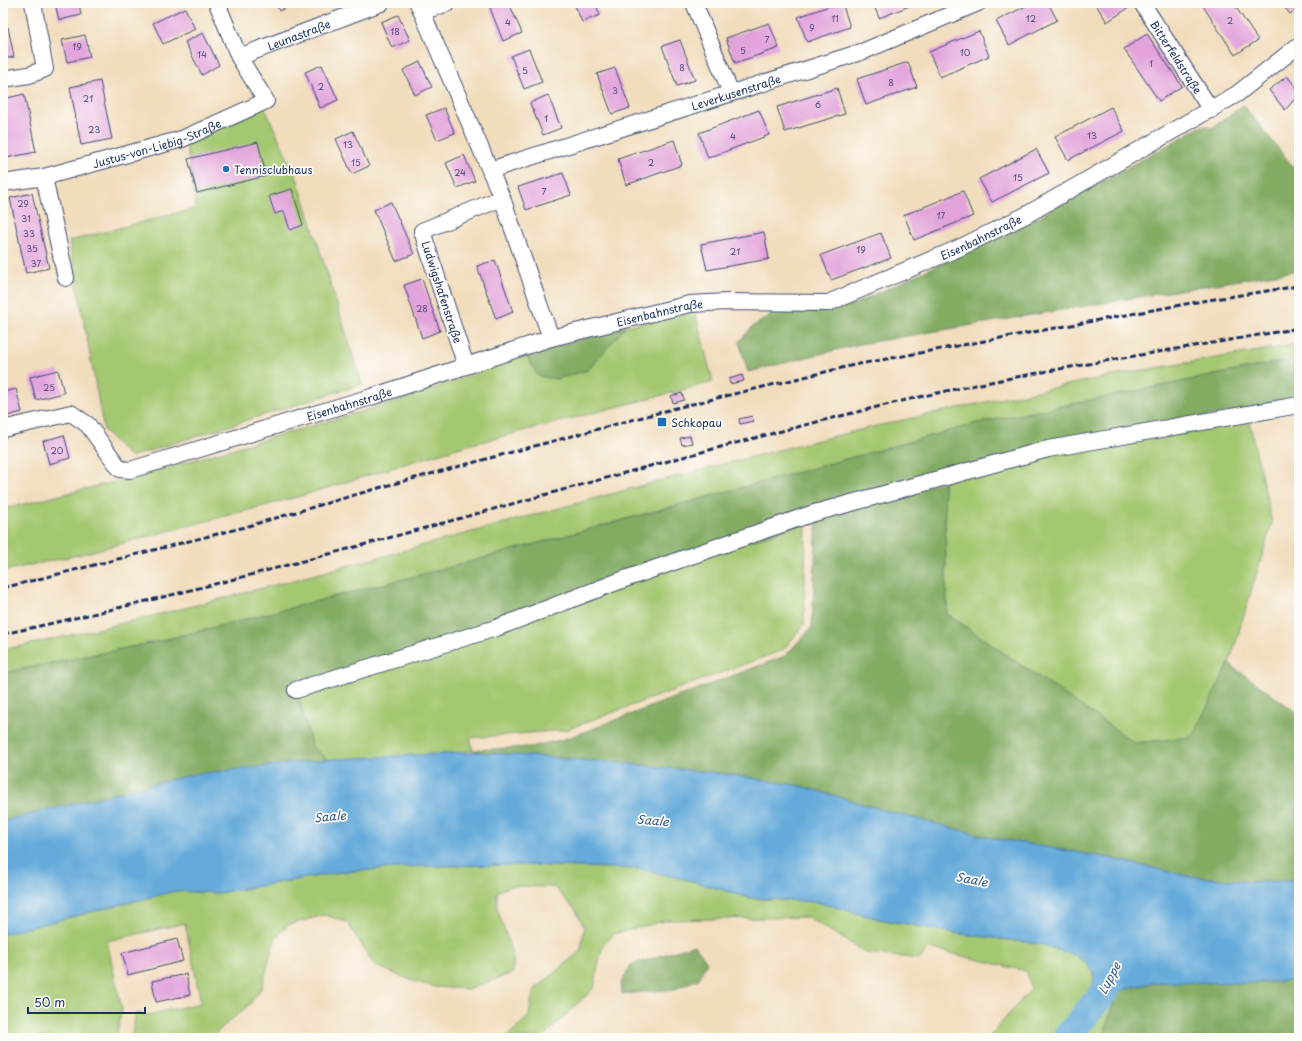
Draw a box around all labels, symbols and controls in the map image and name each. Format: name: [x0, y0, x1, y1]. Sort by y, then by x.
house number: 11: [831, 11, 839, 25]
house number: 12: [1026, 11, 1036, 25]
house number: 2: [1227, 13, 1233, 27]
street label: Leunastraße: [265, 14, 333, 54]
house number: 4: [505, 15, 511, 29]
street label: Bitterfeldstraße: [1147, 17, 1207, 97]
house number: 9: [809, 20, 815, 34]
house number: 18: [390, 24, 400, 38]
house number: 7: [764, 32, 770, 46]
house number: 19: [72, 39, 82, 53]
house number: 5: [740, 43, 746, 57]
house number: 10: [960, 45, 971, 59]
house number: 14: [197, 47, 207, 61]
house number: 1: [1149, 56, 1153, 70]
house number: 8: [679, 60, 685, 74]
house number: 5: [522, 63, 528, 77]
street label: Leverkusenstraße: [689, 70, 783, 114]
house number: 8: [888, 75, 894, 89]
house number: 2: [318, 79, 324, 93]
house number: 3: [612, 83, 618, 97]
house number: 21: [83, 91, 93, 105]
house number: 6: [815, 97, 821, 111]
house number: 1: [544, 111, 548, 125]
street label: Justus-von-Liebig-Straße: [90, 114, 224, 172]
house number: 23: [88, 122, 100, 136]
house number: 13: [1087, 128, 1097, 142]
house number: 4: [730, 129, 736, 143]
house number: 13: [343, 137, 353, 151]
house number: 15: [351, 155, 361, 169]
house number: 2: [648, 155, 654, 169]
place label: Tennisclubhaus: [234, 161, 313, 178]
marker: Tennisclubhaus: [221, 164, 231, 174]
house number: 24: [454, 165, 466, 179]
house number: 15: [1013, 170, 1023, 184]
house number: 7: [541, 184, 547, 198]
house number: 29: [17, 196, 29, 210]
house number: 17: [937, 208, 946, 222]
street label: Eisenbahnstraße: [937, 210, 1024, 264]
house number: 31: [21, 211, 31, 225]
house number: 33: [23, 226, 35, 240]
street label: Ludwigshafenstraße: [417, 239, 467, 345]
house number: 35: [26, 241, 38, 255]
house number: 19: [856, 242, 866, 256]
house number: 21: [730, 244, 740, 258]
house number: 37: [31, 256, 41, 270]
street label: Eisenbahnstraße: [614, 295, 703, 330]
house number: 28: [416, 301, 428, 315]
house number: 25: [43, 380, 55, 394]
street label: Eisenbahnstraße: [304, 382, 394, 425]
place label: Schkopau: [671, 414, 722, 431]
marker: Schkopau: [656, 416, 668, 428]
house number: 20: [51, 443, 64, 457]
water label: Saale: [313, 806, 347, 826]
water label: Saale: [636, 810, 670, 830]
water label: Saale: [955, 867, 990, 891]
water label: Luppe: [1093, 958, 1125, 997]
scale bar: [28, 989, 145, 1015]
text: 50 m: [34, 993, 65, 1011]

